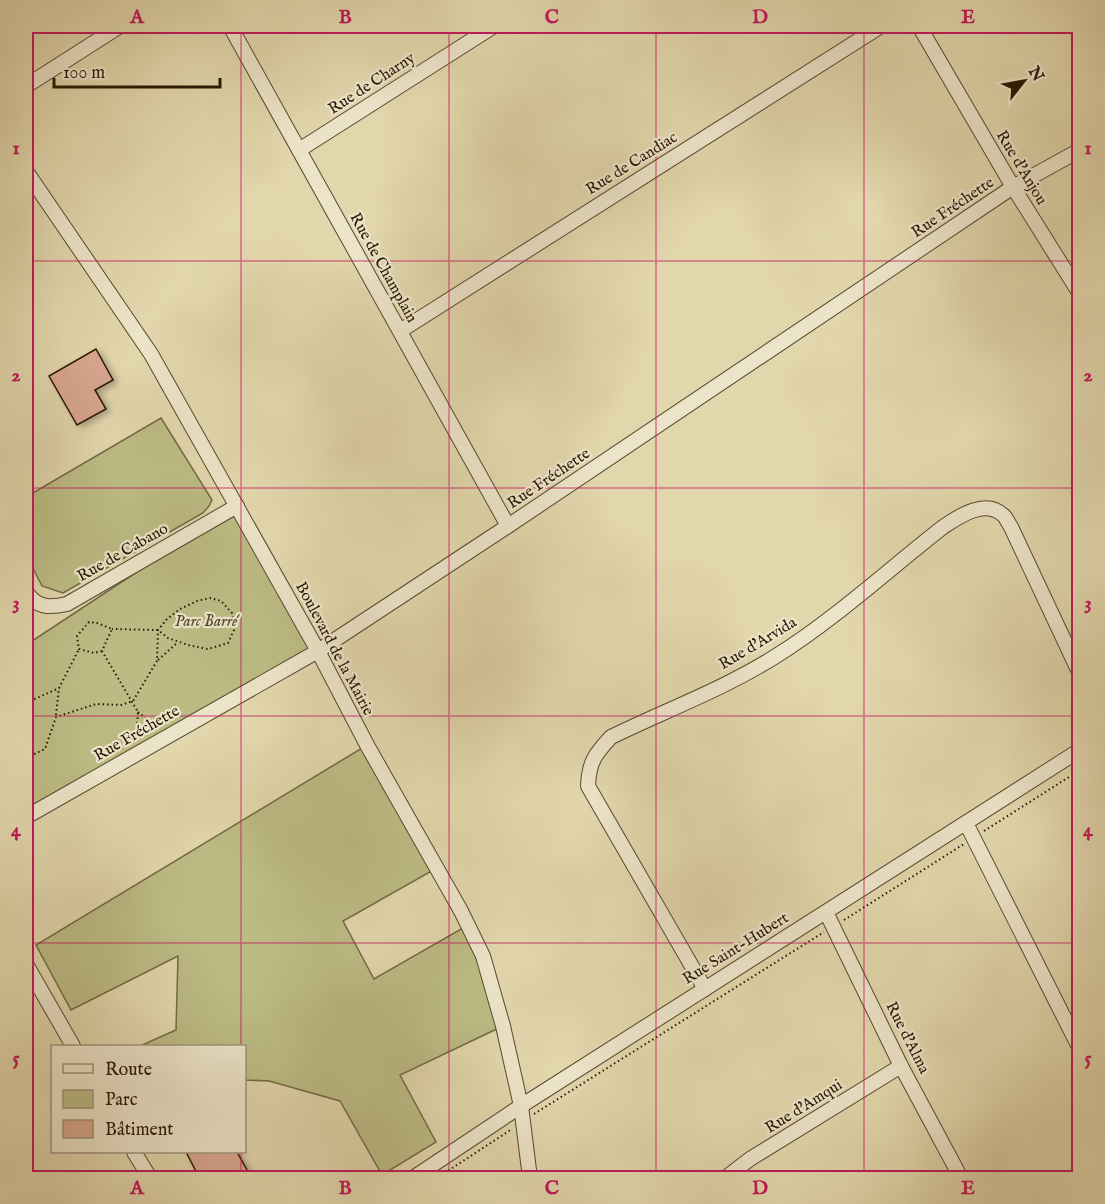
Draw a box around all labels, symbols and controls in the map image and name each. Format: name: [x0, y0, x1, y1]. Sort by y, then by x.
text: A: [129, 5, 145, 30]
text: B: [338, 5, 352, 30]
text: C: [545, 5, 559, 30]
text: D: [752, 5, 768, 30]
text: E: [961, 5, 975, 30]
street label: Rue de Charny: [325, 48, 419, 120]
scale bar: [54, 51, 220, 89]
north arrow: [994, 51, 1054, 111]
text: 100 m: [63, 62, 105, 85]
text: N: [1022, 62, 1047, 86]
street label: Rue d'Anjou: [991, 127, 1051, 209]
street label: Rue de Candiac: [583, 128, 682, 200]
text: 1: [12, 136, 20, 161]
text: 1: [1084, 136, 1092, 161]
street label: Rue Fréchette: [908, 173, 998, 243]
street label: Rue de Champlain: [345, 210, 422, 327]
text: 2: [11, 363, 21, 388]
text: 2: [1083, 363, 1093, 388]
street label: Rue Fréchette: [504, 444, 594, 514]
street label: Rue de Cabano: [74, 519, 172, 587]
street label: Boulevard de la Mairie: [290, 579, 378, 719]
text: 3: [12, 591, 20, 616]
text: 3: [1084, 591, 1092, 616]
park label: Parc Barré: [175, 612, 240, 632]
street label: Rue d'Arvida: [716, 613, 800, 675]
street label: Rue Fréchette: [91, 701, 183, 767]
text: 4: [11, 818, 22, 843]
text: 4: [1083, 818, 1094, 843]
street label: Rue Saint-Hubert: [679, 908, 793, 990]
street label: Rue d'Alma: [880, 999, 934, 1077]
legend: [51, 1045, 246, 1153]
text: 5: [12, 1046, 20, 1071]
text: 5: [1084, 1046, 1092, 1071]
text: Route: [105, 1059, 152, 1082]
street label: Rue d'Amqui: [762, 1075, 846, 1139]
text: Parc: [105, 1089, 138, 1112]
text: Bâtiment: [105, 1119, 174, 1142]
text: A: [129, 1176, 145, 1201]
text: B: [338, 1176, 352, 1201]
text: C: [545, 1176, 559, 1201]
text: D: [752, 1176, 768, 1201]
text: E: [961, 1176, 975, 1201]

